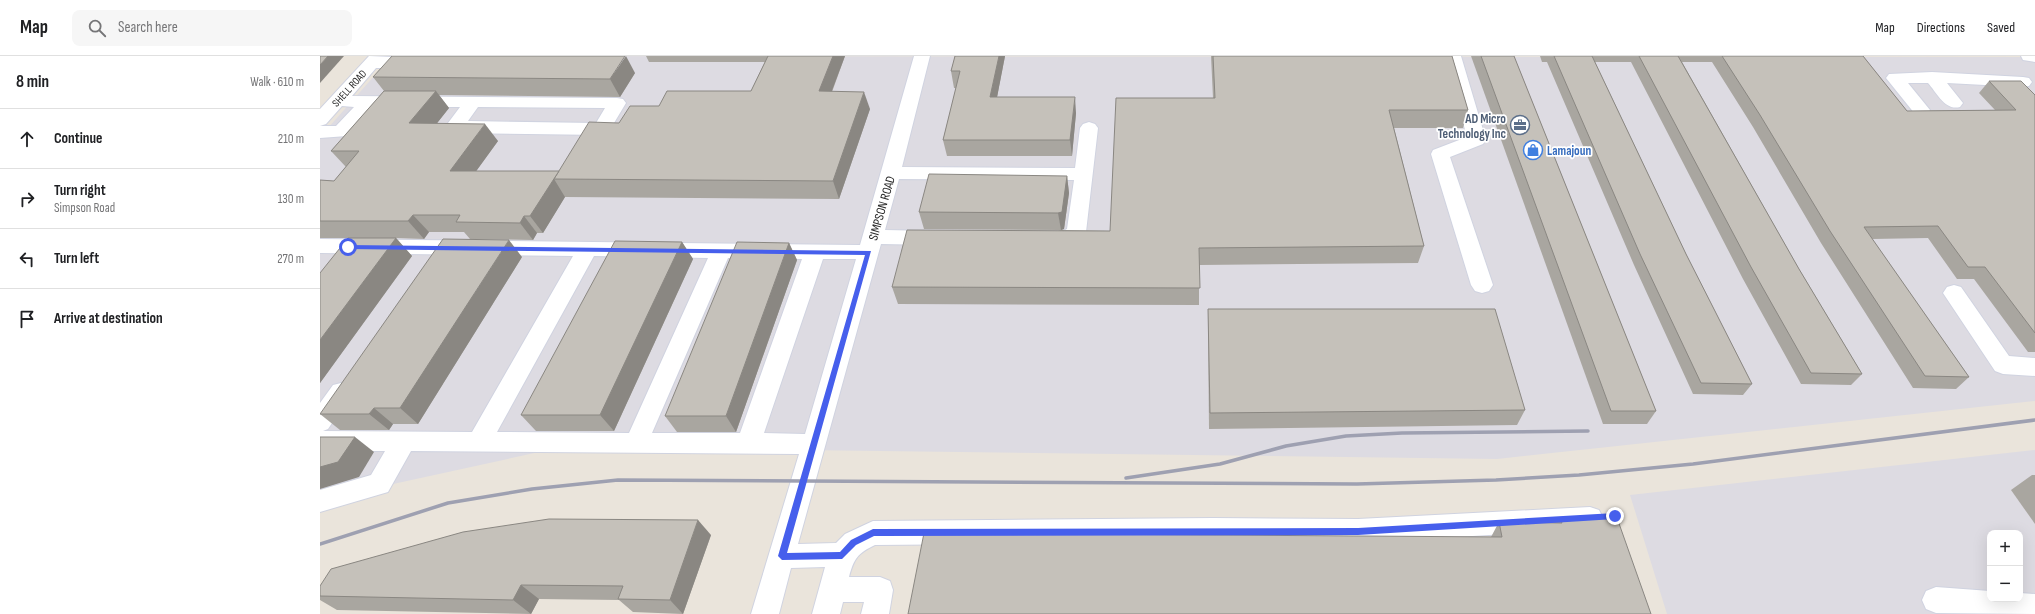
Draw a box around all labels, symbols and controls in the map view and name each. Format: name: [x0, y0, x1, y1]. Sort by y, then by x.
search box: [72, 10, 352, 46]
text: Map: [20, 16, 48, 39]
icon: search: [86, 17, 108, 39]
text: Search here: [118, 18, 178, 37]
text: Map: [1875, 19, 1895, 36]
text: Directions: [1917, 19, 1965, 36]
text: Saved: [1987, 19, 2015, 36]
street label: SHELL ROAD: [329, 67, 369, 109]
text: 8 min: [16, 72, 49, 92]
text: Walk · 610 m: [250, 74, 304, 90]
place label: AD Micro Technology Inc: [1438, 111, 1507, 142]
office icon: AD Micro Technology Inc: [1509, 114, 1531, 136]
icon: ahead: [16, 128, 38, 150]
text: Continue: [54, 129, 103, 148]
text: 210 m: [278, 131, 304, 147]
shop icon: Lamajoun: [1522, 139, 1544, 161]
place label: Lamajoun: [1547, 143, 1591, 159]
street label: SIMPSON ROAD: [865, 174, 899, 242]
text: Turn right: [54, 181, 106, 200]
icon: right: [16, 188, 38, 210]
text: 130 m: [278, 191, 304, 207]
text: Simpson Road: [54, 200, 115, 216]
route start: [339, 238, 357, 256]
icon: left: [16, 248, 38, 270]
text: Turn left: [54, 249, 99, 268]
text: 270 m: [277, 251, 304, 267]
icon: arrive: [16, 308, 38, 330]
text: Arrive at destination: [54, 309, 163, 328]
route end: [1606, 507, 1624, 525]
map controls: [1987, 530, 2023, 602]
button: +: [1987, 530, 2023, 566]
button: −: [1987, 566, 2023, 602]

